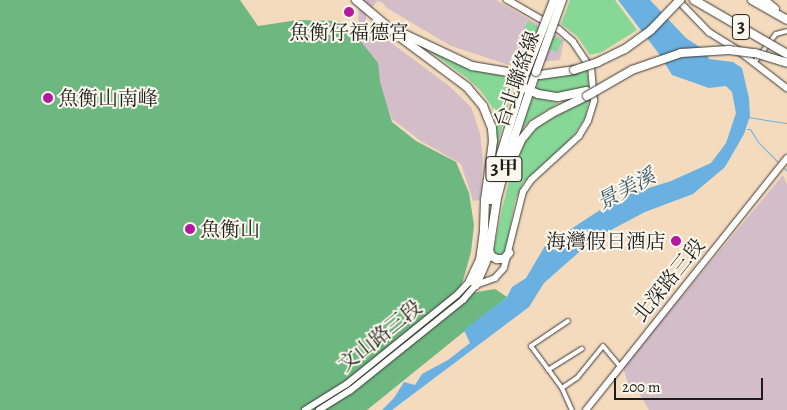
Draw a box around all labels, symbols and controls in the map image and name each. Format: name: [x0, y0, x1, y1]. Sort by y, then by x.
marker: 魚衡仔福德宮: [343, 6, 355, 18]
road number: 3: [731, 11, 751, 44]
place label: 魚衡仔福德宮: [289, 20, 409, 44]
street label: 台北聯絡線: [489, 28, 545, 130]
place label: 魚衡山南峰: [58, 86, 158, 110]
marker: 魚衡山南峰: [42, 92, 54, 104]
road number: 3甲: [485, 152, 523, 185]
water label: 景美溪: [592, 163, 660, 215]
place label: 魚衡山: [200, 217, 260, 241]
marker: 魚衡山: [184, 223, 196, 235]
place label: 海灣假日酒店: [546, 229, 666, 253]
street label: 北深路三段: [628, 234, 710, 326]
marker: 海灣假日酒店: [670, 235, 682, 247]
street label: 文山路三段: [334, 295, 426, 377]
scale bar: [617, 368, 766, 400]
text: 200 m: [622, 377, 661, 397]

